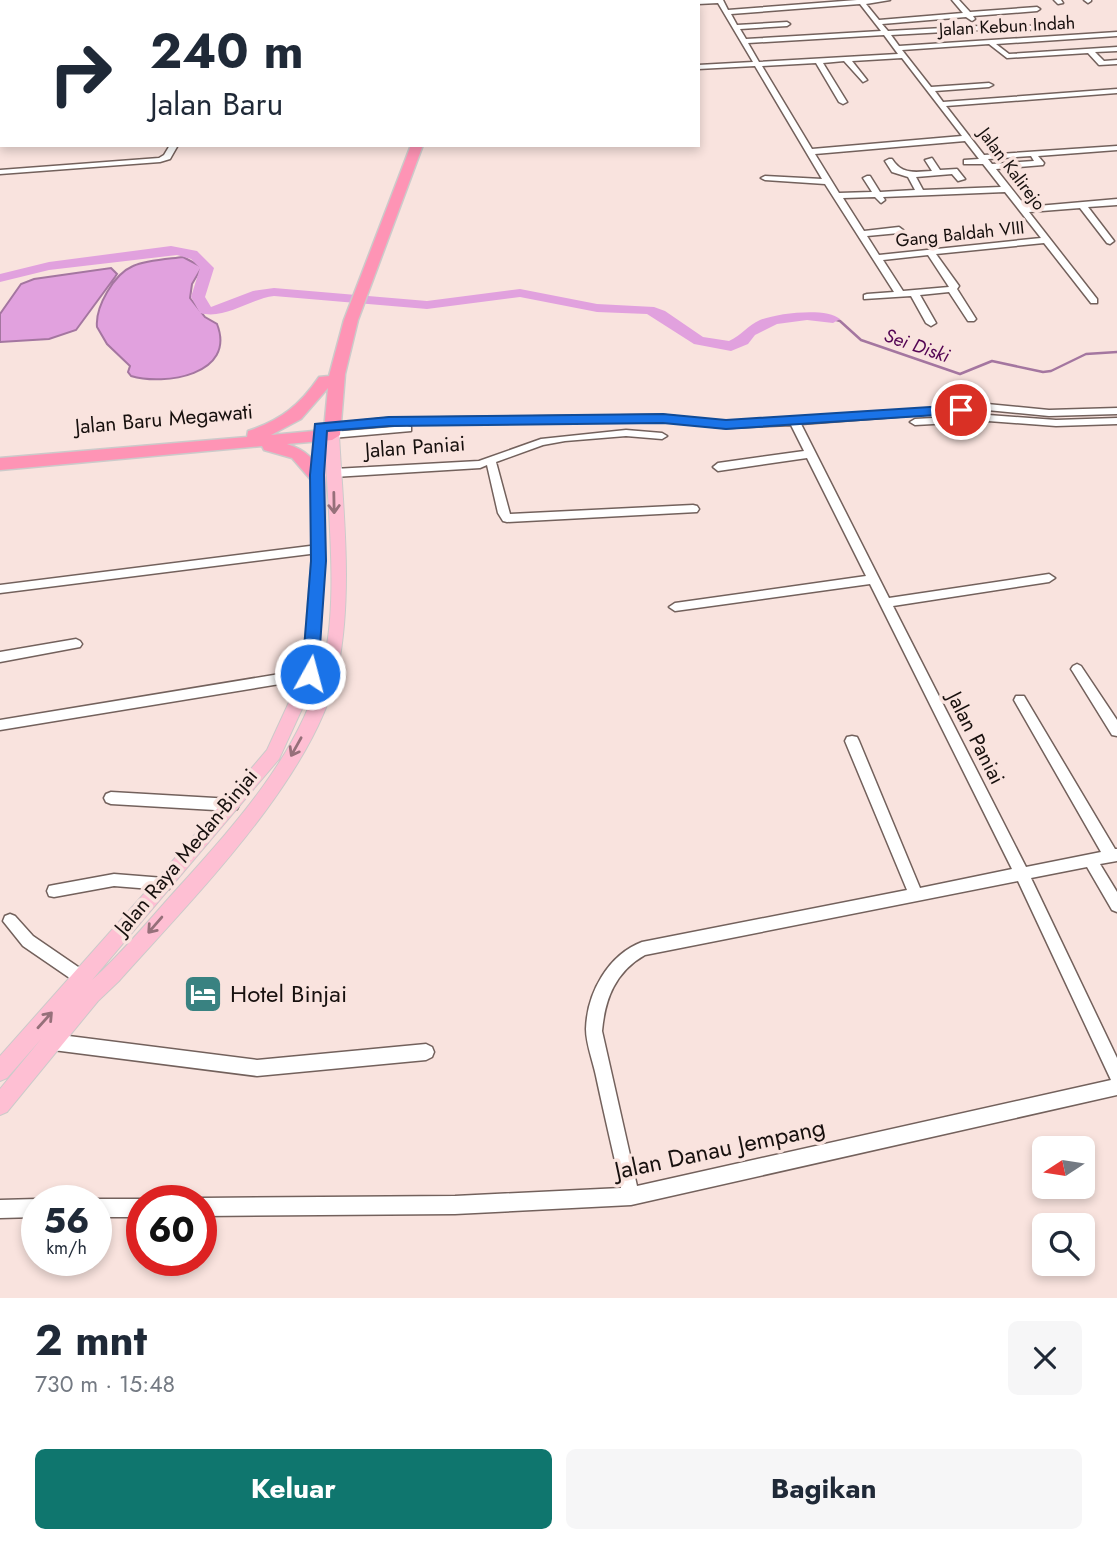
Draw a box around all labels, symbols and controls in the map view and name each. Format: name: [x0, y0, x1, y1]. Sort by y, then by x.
street label: Jalan Kebun Indah: [936, 9, 1076, 43]
text: 240 m: [150, 16, 304, 86]
icon: right: [35, 28, 126, 119]
text: Jalan Baru: [150, 81, 283, 127]
street label: Jalan Kalirejo: [971, 121, 1052, 216]
street label: Gang Baldah VIII: [894, 214, 1026, 254]
water label: Sei Diski: [880, 322, 954, 370]
pin: [931, 380, 991, 440]
icon: arrive: [942, 391, 980, 429]
street label: Jalan Baru Megawati: [71, 396, 254, 442]
street label: Jalan Paniai: [361, 429, 466, 466]
one-way arrow: [327, 492, 341, 515]
position arrow: [273, 637, 347, 711]
street label: Jalan Paniai: [938, 684, 1012, 790]
one-way arrow: [289, 737, 303, 757]
street label: Jalan Raya Medan-Binjai: [105, 762, 265, 944]
one-way arrow: [147, 916, 163, 934]
hotel icon: Hotel Binjai: [182, 973, 224, 1015]
place label: Hotel Binjai: [230, 976, 347, 1011]
one-way arrow: [37, 1011, 53, 1029]
street label: Jalan Danau Jempang: [609, 1109, 828, 1189]
north arrow: [1032, 1136, 1096, 1199]
map controls: [1032, 1136, 1095, 1276]
speed limit sign: 60: [126, 1185, 217, 1276]
text: 56: [44, 1196, 90, 1246]
button: search: [1032, 1213, 1095, 1276]
text: km/h: [46, 1235, 87, 1261]
text: 2 mnt: [35, 1310, 147, 1371]
button: close: [1008, 1321, 1082, 1395]
text: 730 m · 15:48: [35, 1367, 175, 1401]
button: Keluar: [35, 1449, 552, 1529]
button: Bagikan: [566, 1449, 1082, 1529]

